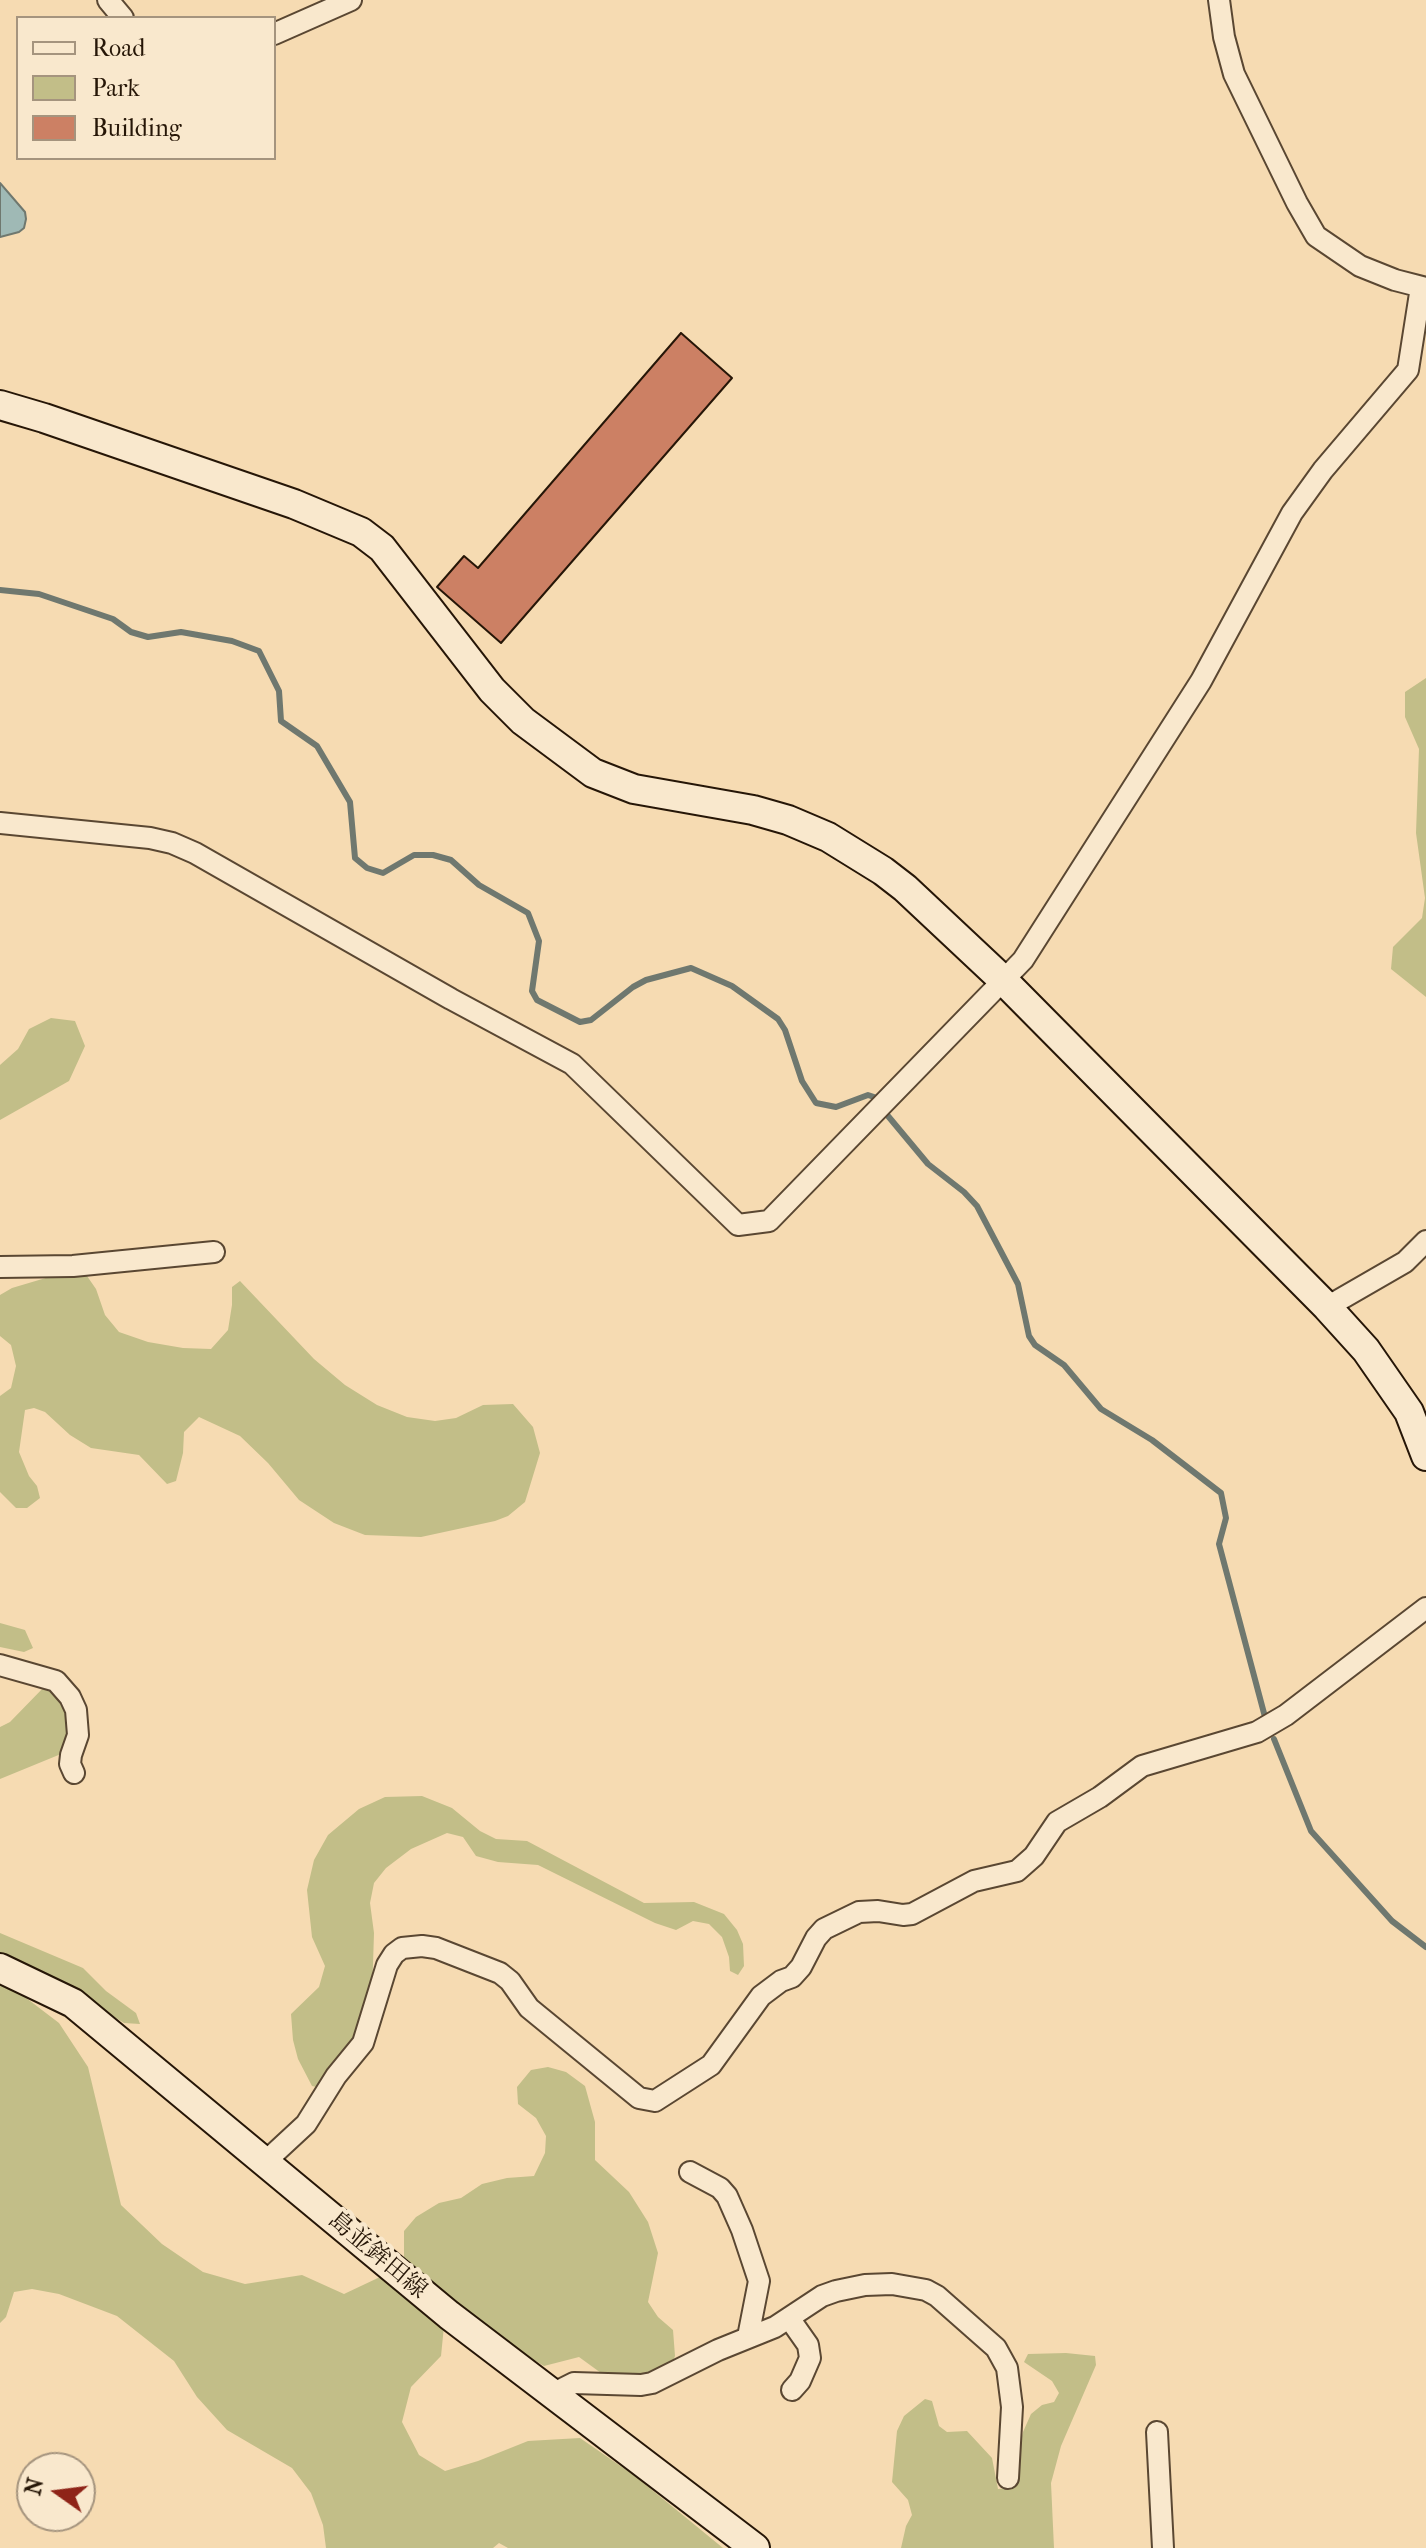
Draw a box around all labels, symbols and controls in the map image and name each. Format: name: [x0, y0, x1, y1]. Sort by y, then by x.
legend: [16, 16, 276, 160]
text: Road: [92, 34, 145, 62]
text: Park: [92, 74, 140, 102]
text: Building: [92, 114, 182, 142]
street label: 島並鉾田線: [322, 2206, 432, 2306]
north arrow: [16, 2452, 96, 2532]
text: N: [20, 2475, 49, 2498]

